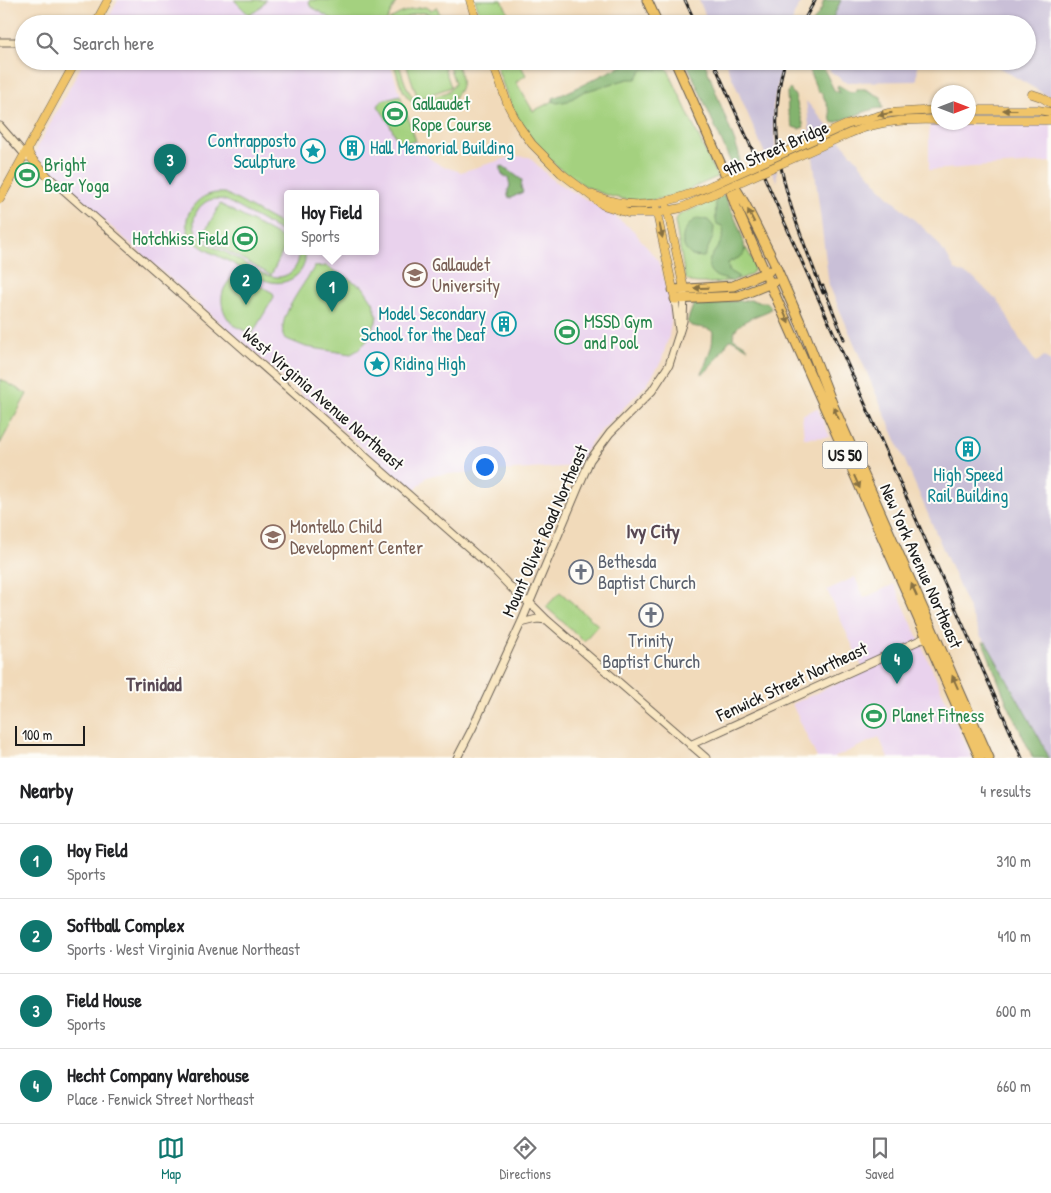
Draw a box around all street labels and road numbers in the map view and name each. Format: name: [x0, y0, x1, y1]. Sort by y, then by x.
street label: 9th Street Bridge: [719, 114, 832, 183]
street label: West Virginia Avenue Northeast: [237, 321, 410, 476]
street label: Mount Olivet Road Northeast: [495, 440, 594, 621]
road number: US 50: [822, 442, 868, 468]
street label: New York Avenue Northeast: [874, 480, 969, 653]
street label: Fenwick Street Northeast: [711, 635, 872, 728]

